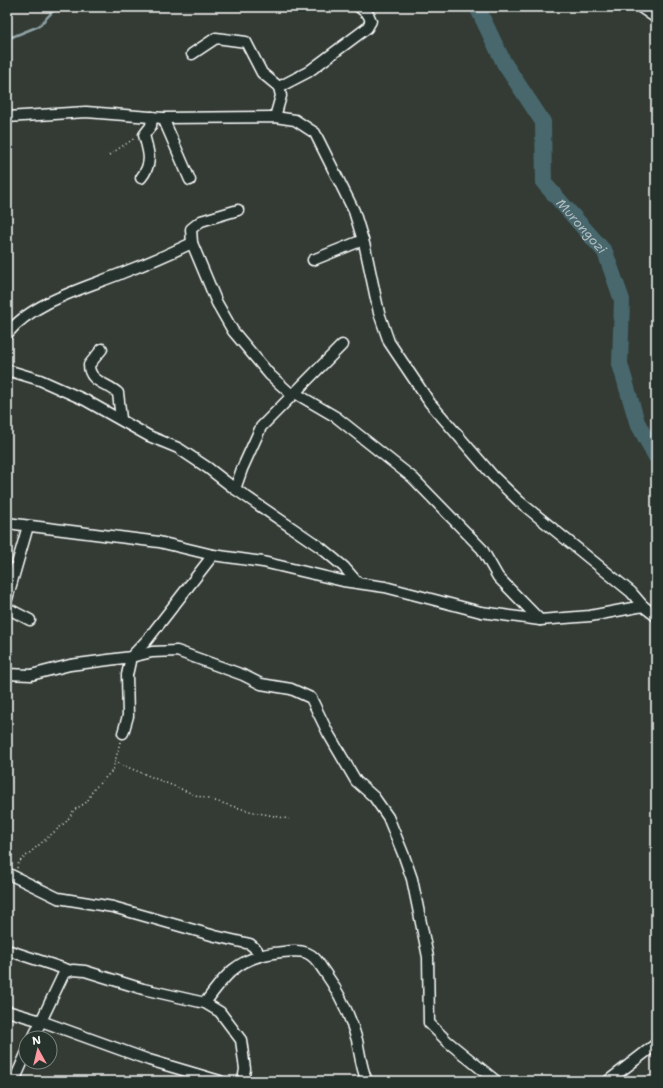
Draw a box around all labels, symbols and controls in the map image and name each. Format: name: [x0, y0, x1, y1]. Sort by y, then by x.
water label: Murongozi: [553, 195, 611, 257]
north arrow: [18, 1030, 58, 1070]
text: N: [31, 1033, 42, 1049]

